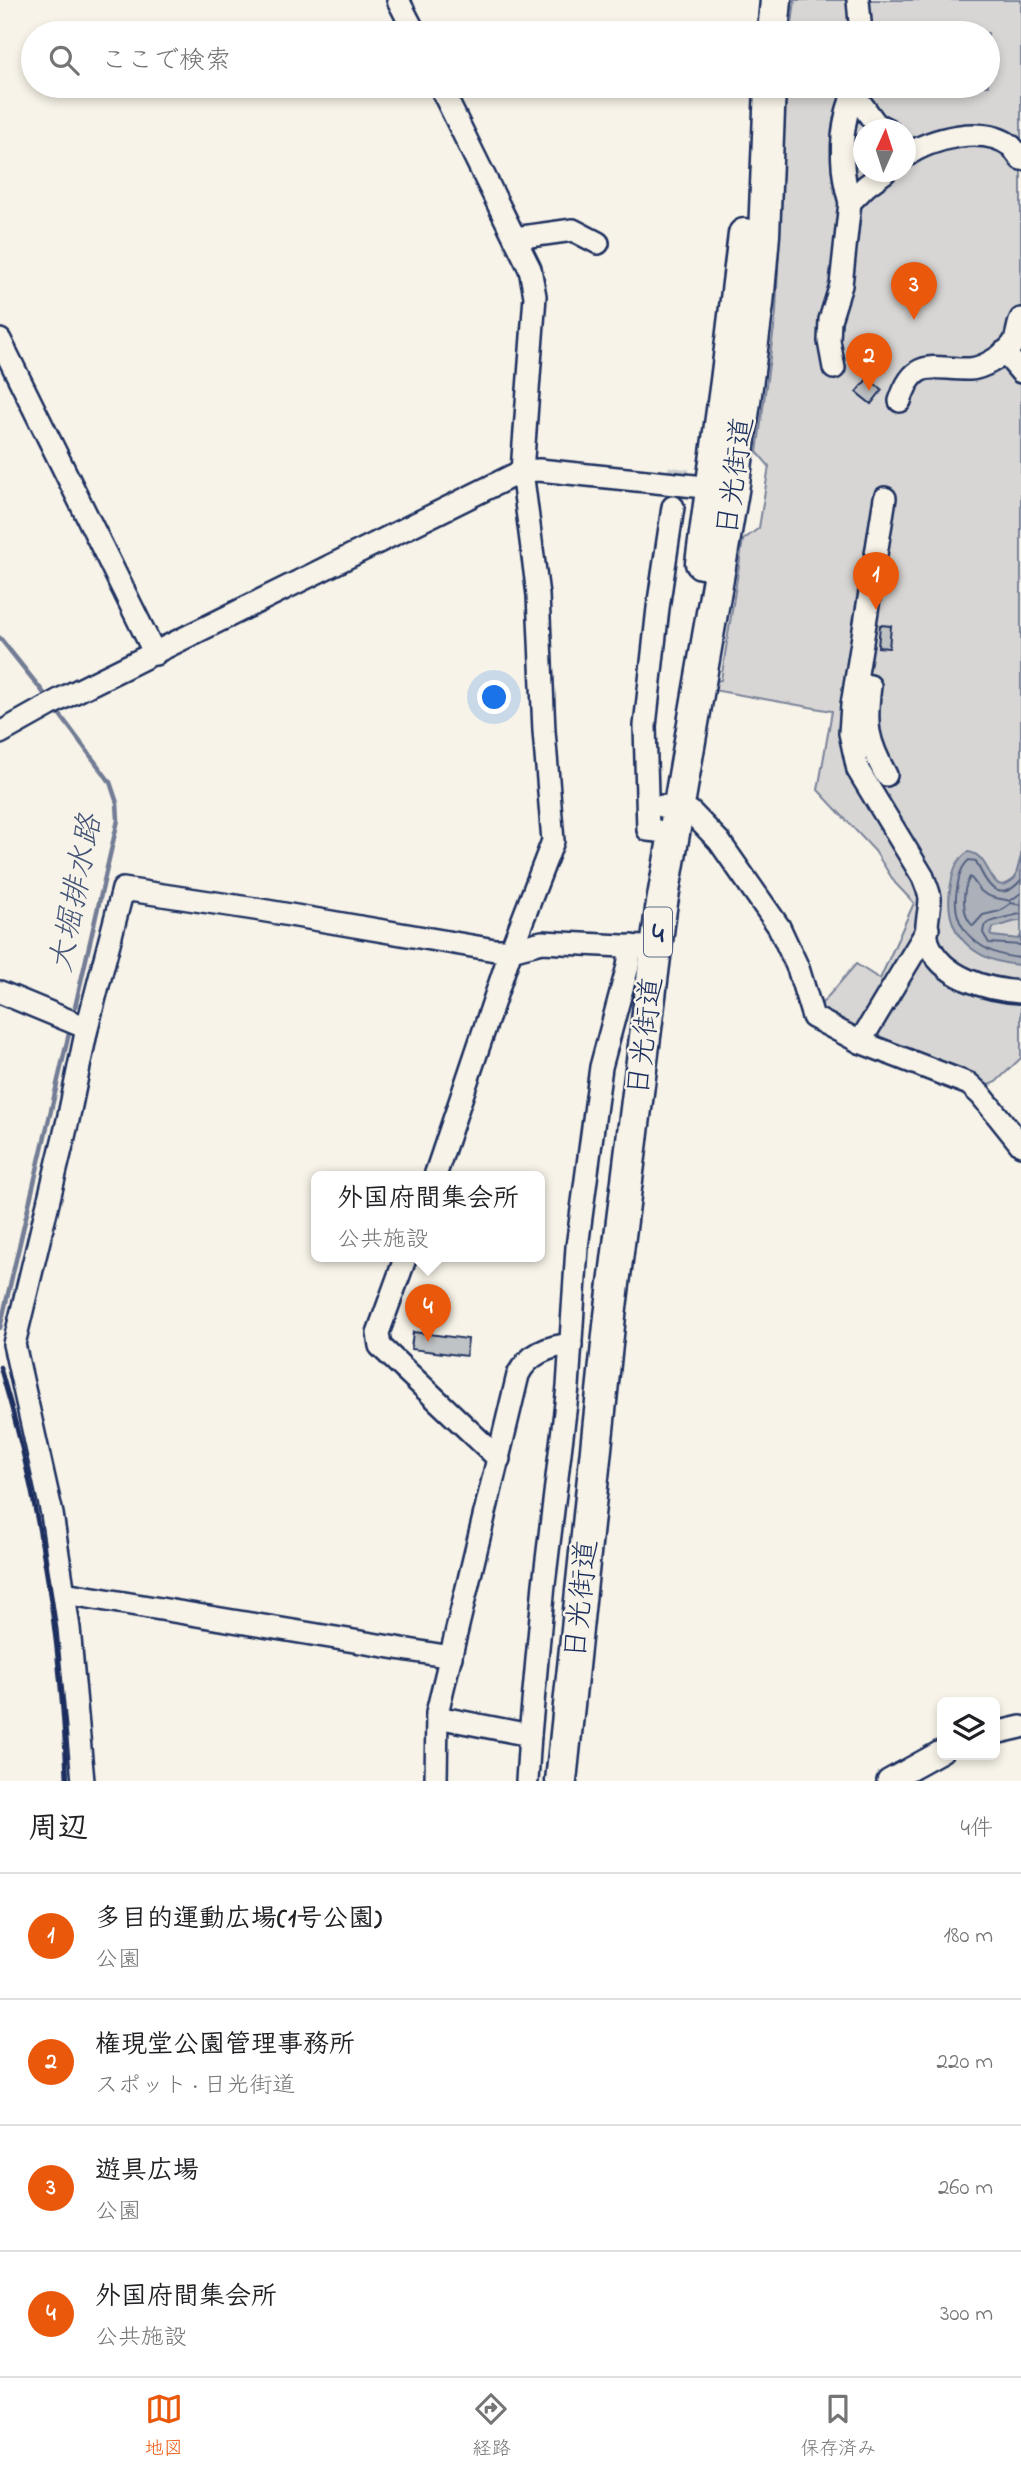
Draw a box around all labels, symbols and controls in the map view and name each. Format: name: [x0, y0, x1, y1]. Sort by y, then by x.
search box: [21, 21, 1000, 98]
icon: search: [45, 41, 83, 79]
text: ここで検索: [101, 43, 231, 81]
north arrow: [853, 119, 916, 182]
pin: 3: [891, 262, 937, 320]
pin: 2: [846, 333, 892, 391]
street label: 日光街道: [707, 414, 767, 539]
pin: 1: [853, 552, 899, 610]
your location: [477, 680, 511, 714]
water label: 大堀排水路: [39, 809, 116, 977]
road number: 4: [644, 908, 672, 956]
street label: 日光街道: [618, 974, 676, 1099]
popup: [311, 1171, 545, 1262]
text: 外国府間集会所: [337, 1181, 519, 1219]
text: 公共施設: [337, 1224, 429, 1257]
pin: 4: [405, 1284, 451, 1342]
street label: 日光街道: [555, 1537, 611, 1661]
map controls: [937, 1697, 1000, 1760]
button: layers: [937, 1697, 1000, 1760]
text: 周辺: [28, 1808, 88, 1852]
text: 4件: [961, 1813, 993, 1846]
text: 多目的運動広場(1号公園): [95, 1901, 382, 1939]
text: 1: [47, 1920, 55, 1953]
text: 180 m: [944, 1920, 993, 1953]
text: 公園: [95, 1944, 141, 1977]
text: 権現堂公園管理事務所: [95, 2027, 355, 2065]
text: 2: [45, 2046, 57, 2079]
text: 220 m: [937, 2046, 993, 2079]
text: スポット · 日光街道: [95, 2070, 295, 2103]
text: 遊具広場: [95, 2153, 199, 2191]
text: 3: [46, 2172, 56, 2205]
text: 260 m: [938, 2172, 993, 2205]
text: 公園: [95, 2196, 141, 2229]
text: 外国府間集会所: [95, 2279, 277, 2317]
text: 4: [46, 2298, 56, 2331]
text: 300 m: [940, 2298, 993, 2331]
text: 公共施設: [95, 2322, 187, 2355]
tab: 地図: [145, 2390, 183, 2463]
tab: 経路: [472, 2390, 510, 2463]
tab: 保存済み: [800, 2390, 876, 2463]

